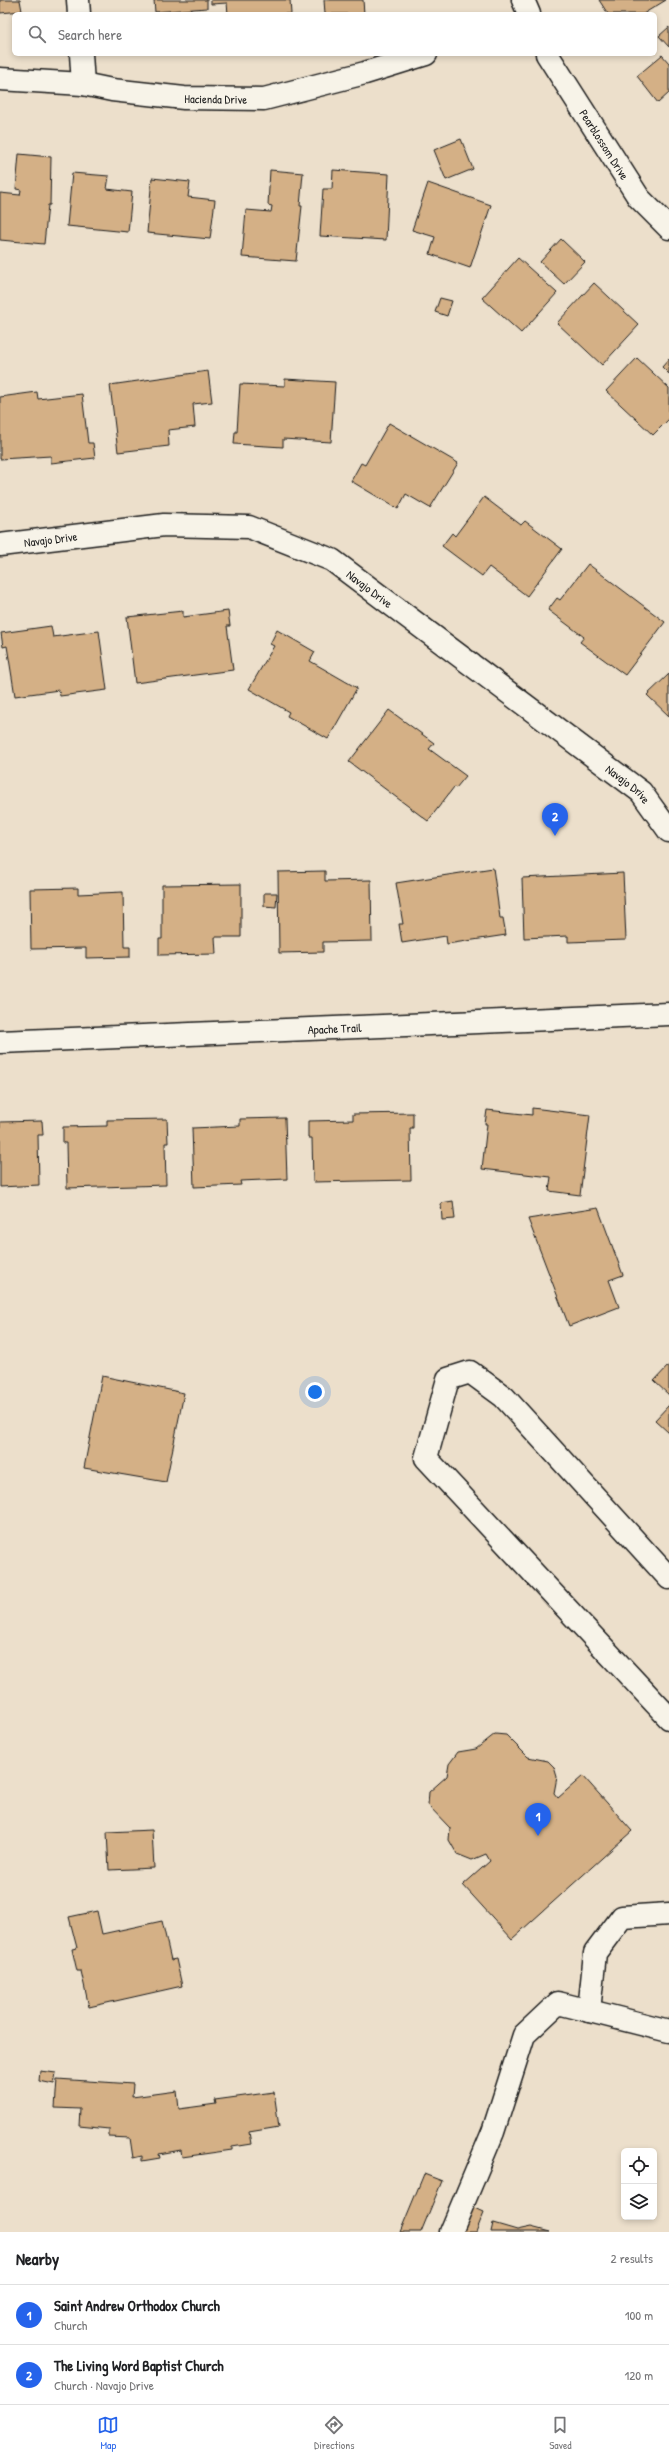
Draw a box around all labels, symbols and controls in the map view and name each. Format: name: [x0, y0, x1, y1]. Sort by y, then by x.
search box: [12, 12, 657, 56]
icon: search: [26, 23, 48, 45]
text: Search here: [58, 24, 122, 45]
street label: Hacienda Drive: [184, 90, 247, 107]
street label: Pearblossom Drive: [576, 106, 634, 183]
street label: Navajo Drive: [23, 527, 79, 551]
street label: Navajo Drive: [343, 566, 397, 612]
street label: Navajo Drive: [602, 760, 655, 807]
pin: 2: [542, 803, 568, 836]
street label: Apache Trail: [307, 1018, 363, 1038]
your location: [305, 1382, 325, 1402]
pin: 1: [525, 1803, 551, 1836]
map controls: [621, 2148, 657, 2220]
button: locate: [621, 2148, 657, 2184]
button: layers: [621, 2184, 657, 2220]
text: Nearby: [16, 2247, 59, 2270]
text: 2 results: [611, 2249, 653, 2267]
text: Saint Andrew Orthodox Church: [54, 2295, 220, 2316]
text: 1: [27, 2306, 31, 2324]
text: 100 m: [625, 2306, 653, 2324]
text: Church: [54, 2316, 87, 2334]
text: The Living Word Baptist Church: [54, 2355, 224, 2376]
text: 2: [26, 2366, 32, 2384]
text: 120 m: [625, 2366, 653, 2384]
text: Church · Navajo Drive: [54, 2376, 154, 2394]
tab: Map: [97, 2414, 119, 2452]
tab: Directions: [314, 2414, 355, 2452]
tab: Saved: [549, 2414, 572, 2452]

